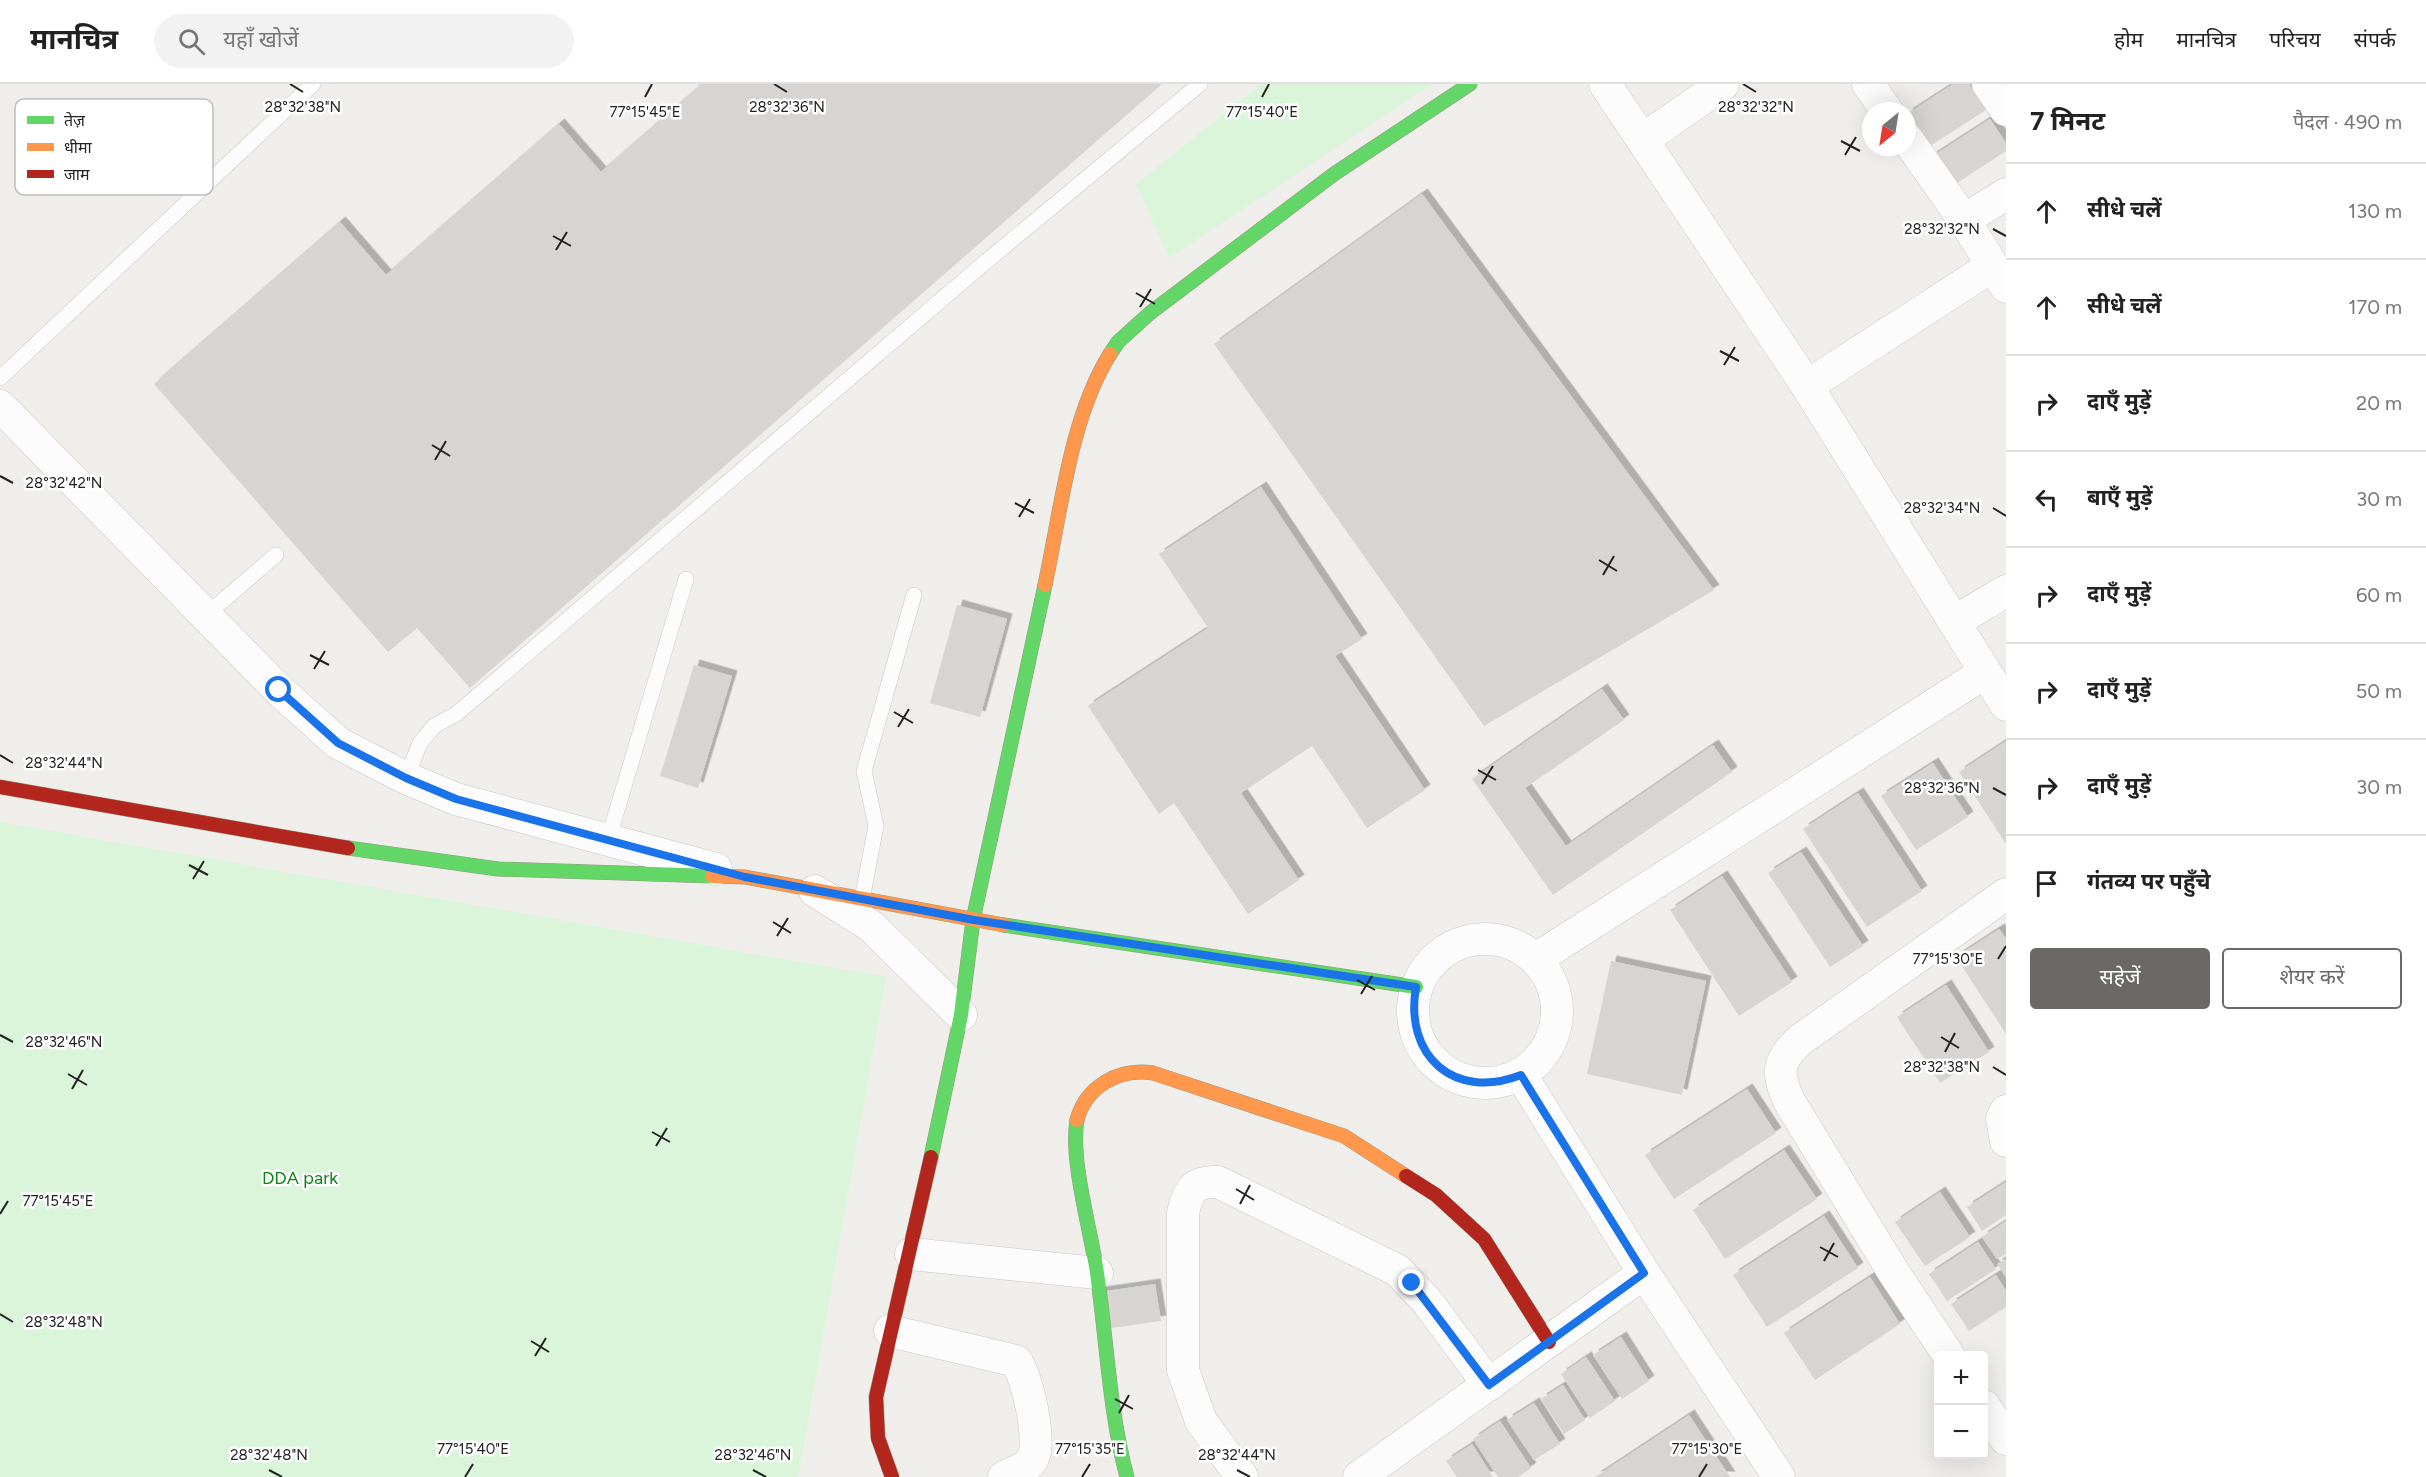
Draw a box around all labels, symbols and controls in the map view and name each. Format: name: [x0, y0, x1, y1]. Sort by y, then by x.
search box: [154, 14, 574, 68]
text: मानचित्र: [30, 22, 118, 56]
icon: search: [175, 25, 208, 58]
text: यहाँ खोजें: [223, 26, 299, 53]
text: होम: [2114, 27, 2143, 52]
text: मानचित्र: [2176, 27, 2236, 52]
text: परिचय: [2269, 27, 2321, 52]
text: संपर्क: [2354, 27, 2396, 52]
text: 28°32'38"N: [265, 98, 341, 116]
text: 28°32'36"N: [749, 98, 825, 116]
text: 28°32'32"N: [1718, 98, 1794, 116]
legend: [15, 99, 213, 195]
north arrow: [1862, 102, 1916, 156]
text: 77°15'45"E: [609, 103, 681, 121]
text: 77°15'40"E: [1226, 103, 1298, 121]
text: 7 मिनट: [2030, 105, 2105, 137]
text: पैदल · 490 m: [2293, 110, 2402, 134]
text: तेज़: [64, 111, 86, 130]
text: धीमा: [64, 138, 93, 157]
text: जाम: [64, 165, 90, 184]
icon: ahead: [2030, 195, 2063, 228]
text: सीधे चलें: [2087, 196, 2162, 223]
text: 130 m: [2348, 199, 2402, 223]
text: 28°32'32"N: [1904, 220, 1980, 238]
icon: ahead: [2030, 291, 2063, 324]
text: सीधे चलें: [2087, 292, 2162, 319]
text: 170 m: [2348, 295, 2402, 319]
icon: right: [2030, 387, 2063, 420]
text: दाएँ मुड़ें: [2087, 388, 2151, 415]
text: 20 m: [2356, 391, 2402, 415]
text: 28°32'42"N: [26, 474, 102, 492]
icon: left: [2030, 483, 2063, 516]
text: बाएँ मुड़ें: [2087, 484, 2153, 511]
text: 30 m: [2356, 487, 2402, 511]
text: 28°32'34"N: [1904, 499, 1980, 517]
icon: right: [2030, 579, 2063, 612]
text: दाएँ मुड़ें: [2087, 580, 2151, 607]
text: 60 m: [2356, 583, 2402, 607]
icon: right: [2030, 675, 2063, 708]
route start: [265, 676, 291, 702]
text: दाएँ मुड़ें: [2087, 676, 2151, 703]
text: 50 m: [2356, 679, 2402, 703]
text: 28°32'44"N: [25, 754, 103, 772]
icon: right: [2030, 771, 2063, 804]
text: दाएँ मुड़ें: [2087, 772, 2151, 799]
text: 30 m: [2356, 775, 2402, 799]
text: 28°32'36"N: [1904, 779, 1980, 797]
icon: arrive: [2030, 867, 2063, 900]
text: गंतव्य पर पहुँचे: [2087, 868, 2211, 895]
button: सहेजें: [2030, 948, 2210, 1009]
button: शेयर करें: [2222, 948, 2402, 1009]
text: 77°15'30"E: [1913, 950, 1983, 968]
text: 28°32'46"N: [26, 1033, 102, 1051]
text: 28°32'38"N: [1904, 1058, 1980, 1076]
park label: DDA park: [262, 1167, 338, 1189]
text: 77°15'45"E: [22, 1192, 94, 1210]
route end: [1398, 1269, 1424, 1295]
text: 28°32'48"N: [25, 1313, 103, 1331]
map controls: [1934, 1351, 1988, 1459]
button: +: [1934, 1351, 1988, 1405]
button: −: [1934, 1405, 1988, 1459]
text: 77°15'40"E: [437, 1440, 509, 1458]
text: 77°15'35"E: [1055, 1440, 1125, 1458]
text: 77°15'30"E: [1672, 1440, 1742, 1458]
text: 28°32'48"N: [230, 1446, 308, 1464]
text: 28°32'46"N: [715, 1446, 791, 1464]
text: 28°32'44"N: [1198, 1446, 1276, 1464]

